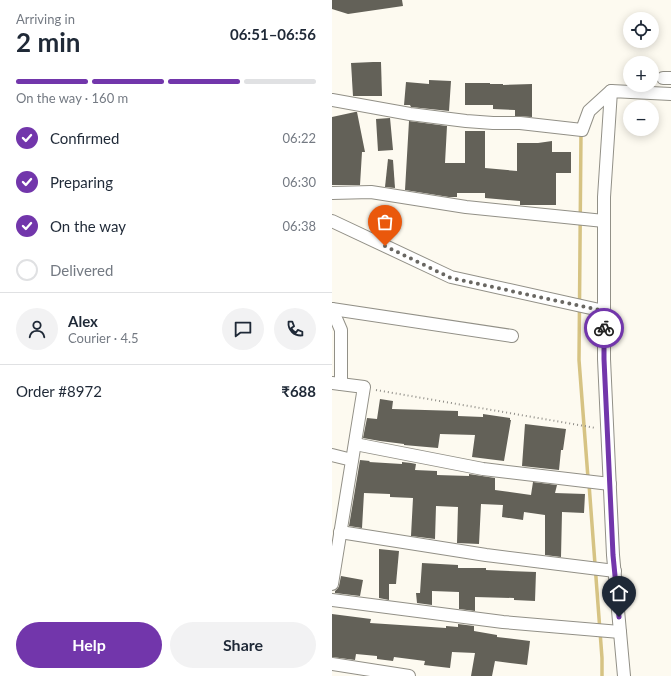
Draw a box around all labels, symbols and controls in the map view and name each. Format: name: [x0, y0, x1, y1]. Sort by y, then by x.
text: Arriving in: [16, 11, 75, 27]
map controls: [623, 12, 659, 136]
button: locate: [623, 12, 659, 48]
text: 06:51–06:56: [230, 25, 316, 43]
text: 2 min: [16, 26, 80, 58]
button: +: [623, 56, 659, 92]
text: On the way · 160 m: [16, 90, 128, 106]
button: −: [623, 100, 659, 136]
icon: check: [16, 127, 38, 149]
text: Confirmed: [50, 129, 119, 147]
text: 06:22: [283, 130, 316, 146]
icon: check: [16, 171, 38, 193]
text: Preparing: [50, 173, 113, 191]
text: 06:30: [283, 174, 316, 190]
pin: [368, 205, 402, 246]
icon: bag: [374, 211, 396, 233]
icon: check: [16, 215, 38, 237]
text: On the way: [50, 217, 126, 235]
text: 06:38: [283, 218, 316, 234]
text: Delivered: [50, 261, 113, 279]
button: person: [16, 308, 58, 350]
button: chat: [222, 308, 264, 350]
button: phone: [274, 308, 316, 350]
courier: [584, 308, 624, 348]
text: Alex: [68, 312, 98, 330]
icon: bike: [593, 317, 615, 339]
text: Courier · 4.5: [68, 330, 139, 346]
text: Order #8972: [16, 382, 102, 400]
text: ₹688: [281, 382, 316, 400]
pin: [602, 576, 636, 617]
icon: home: [608, 582, 630, 604]
button: Help: [16, 622, 162, 668]
button: Share: [170, 622, 316, 668]

